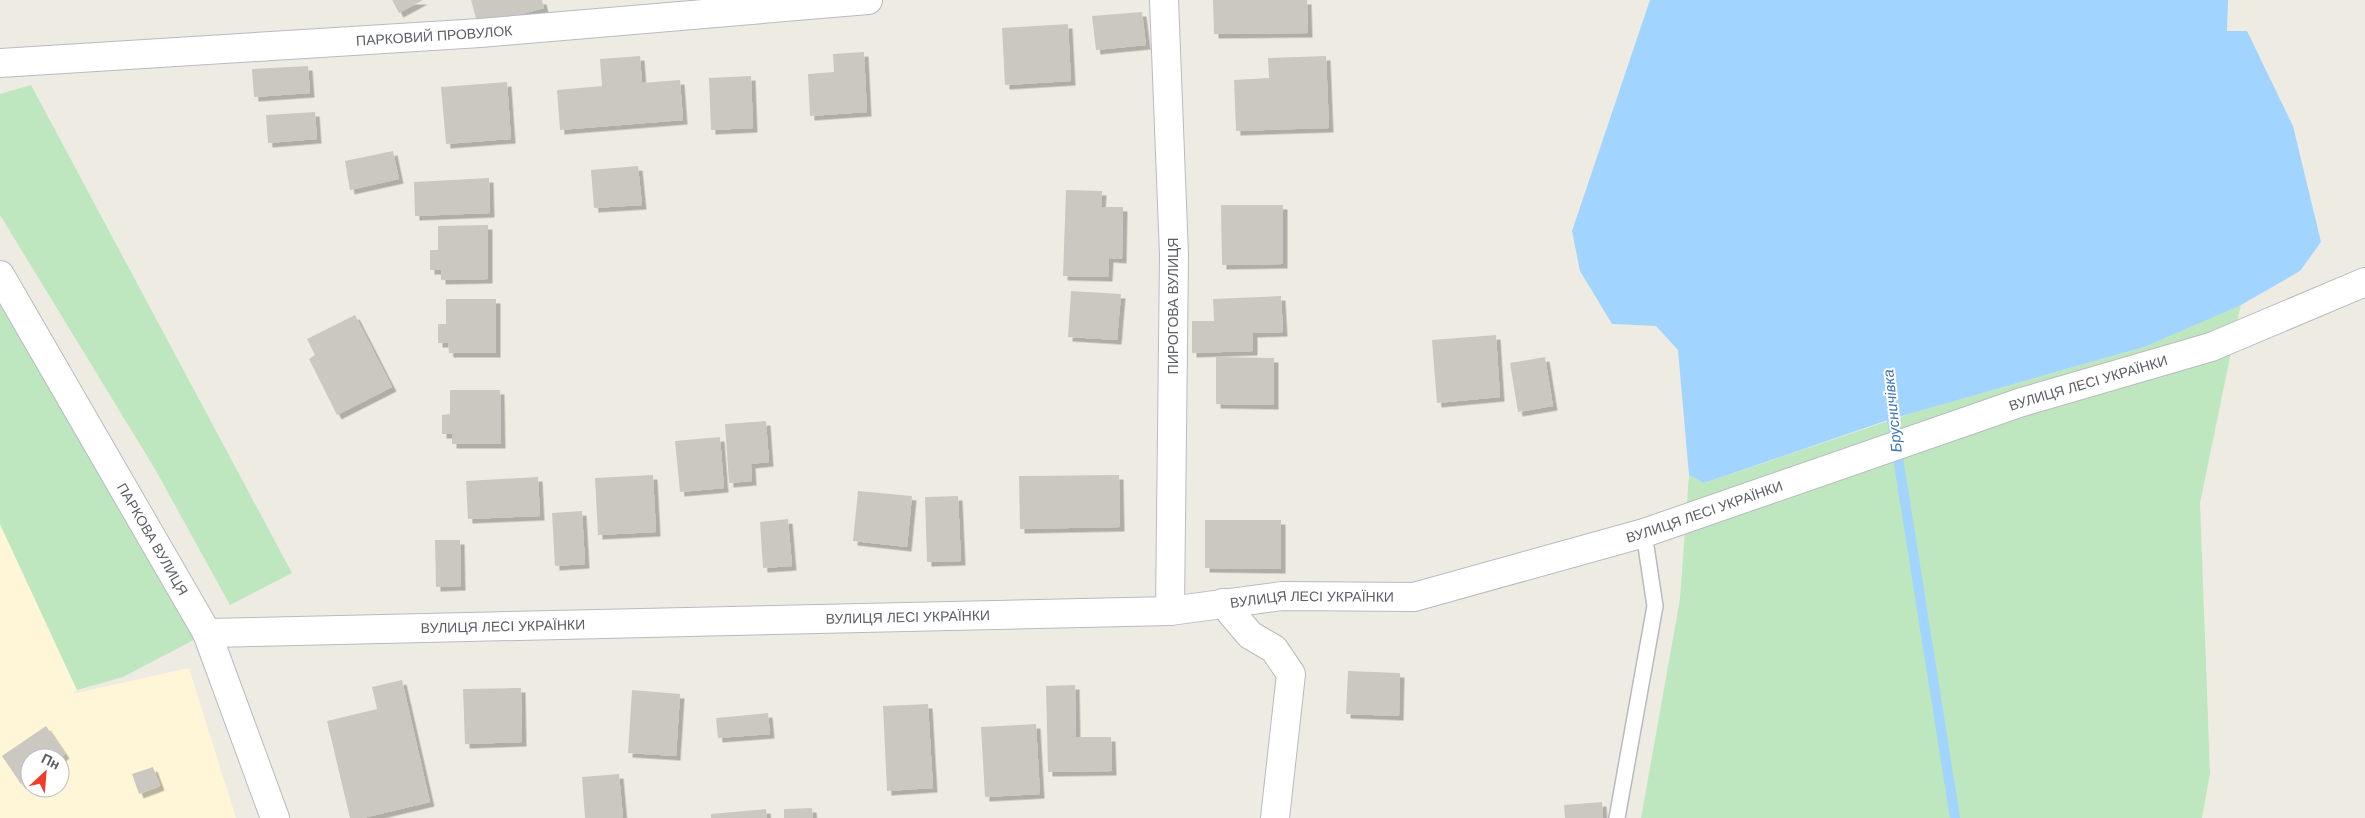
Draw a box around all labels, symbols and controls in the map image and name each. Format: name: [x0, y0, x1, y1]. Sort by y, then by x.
street label: ПАРКОВИЙ ПРОВУЛОК: [356, 22, 514, 49]
street label: ПИРОГОВА ВУЛИЦЯ: [1165, 238, 1181, 374]
street label: ВУЛИЦЯ ЛЕСІ УКРАЇНКИ: [2007, 352, 2169, 414]
water label: Брусничівка: [1879, 369, 1905, 453]
street label: ВУЛИЦЯ ЛЕСІ УКРАЇНКИ: [1624, 478, 1785, 546]
street label: ПАРКОВА ВУЛИЦЯ: [114, 480, 191, 598]
street label: ВУЛИЦЯ ЛЕСІ УКРАЇНКИ: [1229, 587, 1394, 611]
street label: ВУЛИЦЯ ЛЕСІ УКРАЇНКИ: [825, 607, 990, 627]
street label: ВУЛИЦЯ ЛЕСІ УКРАЇНКИ: [421, 616, 585, 636]
north arrow: [20, 748, 70, 798]
text: Пн: [39, 750, 63, 773]

